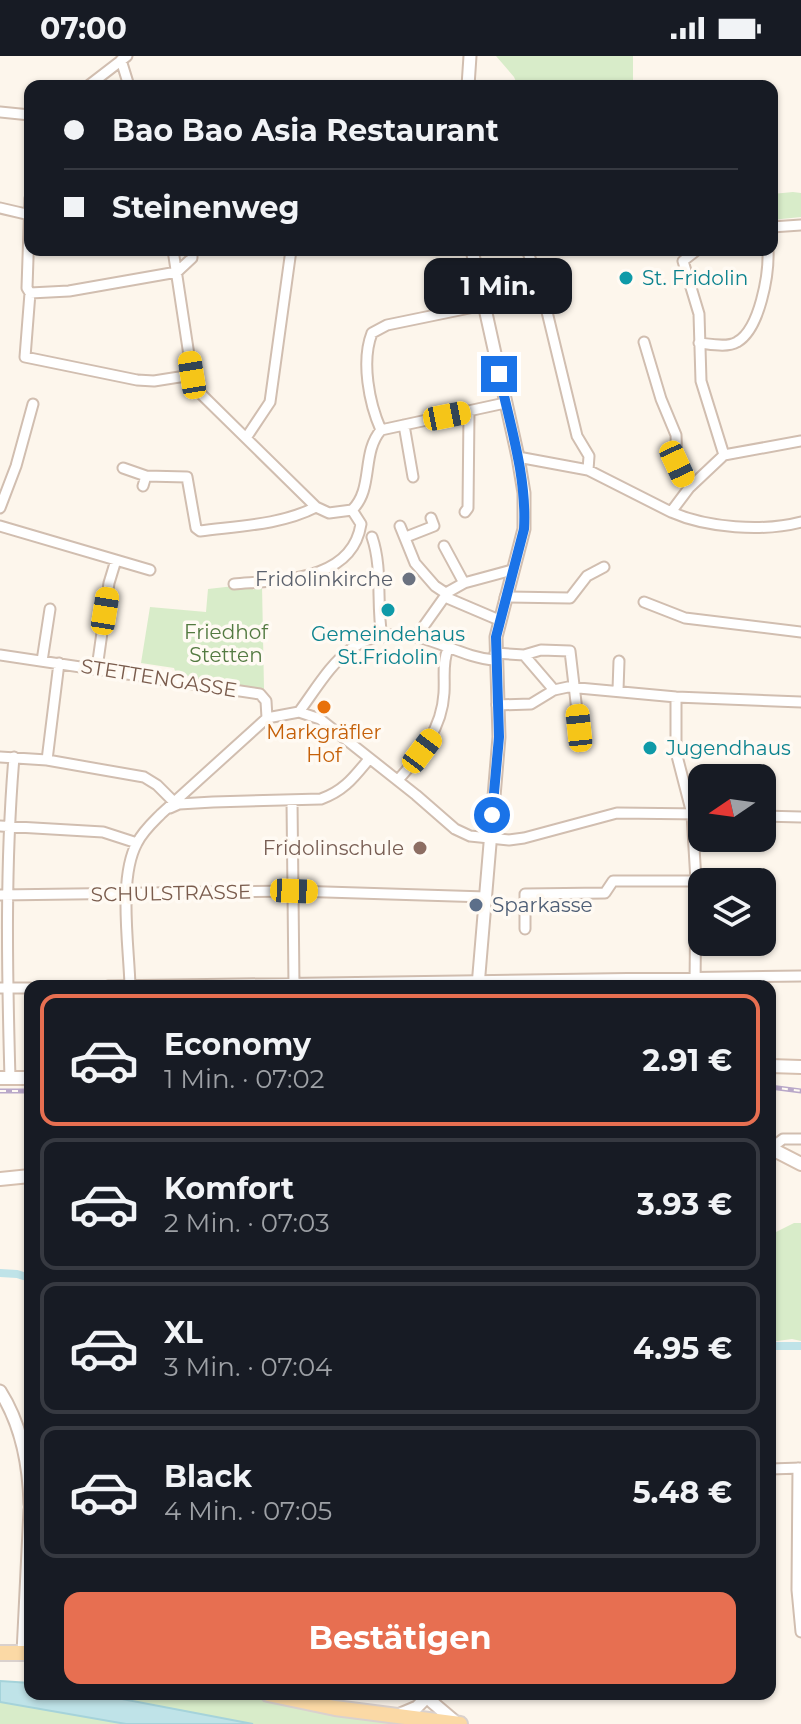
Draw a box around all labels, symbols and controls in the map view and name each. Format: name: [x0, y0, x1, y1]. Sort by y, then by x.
text: 07:00: [40, 10, 127, 47]
text: Bao Bao Asia Restaurant: [112, 112, 499, 149]
text: Steinenweg: [112, 189, 299, 226]
callout: 1 Min.: [425, 258, 573, 314]
place label: St. Fridolin: [642, 266, 748, 290]
marker: St. Fridolin: [617, 269, 635, 287]
text: 1 Min.: [461, 270, 535, 302]
car: [176, 349, 208, 401]
route end: [481, 356, 517, 392]
car: [421, 400, 473, 432]
car: [656, 437, 698, 491]
place label: Fridolinkirche: [255, 567, 393, 591]
marker: Fridolinkirche: [400, 570, 418, 588]
car: [89, 585, 121, 637]
marker: Gemeindehaus St.Fridolin: [379, 601, 397, 619]
park label: Friedhof Stetten: [184, 620, 269, 667]
place label: Gemeindehaus St.Fridolin: [311, 622, 465, 669]
street label: STETTENGASSE: [79, 654, 239, 702]
marker: Markgräfler Hof: [315, 698, 333, 716]
car: [565, 703, 593, 753]
place label: Markgräfler Hof: [266, 720, 382, 767]
car: [398, 725, 446, 777]
place label: Jugendhaus: [665, 736, 791, 760]
marker: Jugendhaus: [641, 739, 659, 757]
north arrow: [688, 764, 776, 852]
map controls: [688, 764, 776, 956]
route start: [474, 797, 510, 833]
place label: Fridolinschule: [263, 836, 404, 860]
marker: Fridolinschule: [411, 839, 429, 857]
button: layers: [688, 868, 776, 956]
car: [270, 878, 318, 904]
street label: SCHULSTRASSE: [91, 880, 251, 906]
place label: Sparkasse: [492, 893, 593, 917]
marker: Sparkasse: [467, 896, 485, 914]
icon: car: [68, 1024, 140, 1096]
text: Economy: [164, 1026, 311, 1063]
text: 2.91 €: [643, 1042, 732, 1079]
text: 1 Min. · 07:02: [164, 1063, 325, 1095]
icon: car: [68, 1168, 140, 1240]
text: Komfort: [164, 1170, 294, 1207]
text: 3.93 €: [637, 1186, 732, 1223]
text: 2 Min. · 07:03: [164, 1207, 330, 1239]
icon: car: [68, 1312, 140, 1384]
text: XL: [164, 1314, 203, 1351]
text: 4.95 €: [633, 1330, 732, 1367]
text: 3 Min. · 07:04: [164, 1351, 332, 1383]
icon: car: [68, 1456, 140, 1528]
text: Black: [164, 1458, 252, 1495]
text: 5.48 €: [633, 1474, 732, 1511]
text: 4 Min. · 07:05: [164, 1495, 332, 1527]
button: Bestätigen: [64, 1592, 736, 1684]

